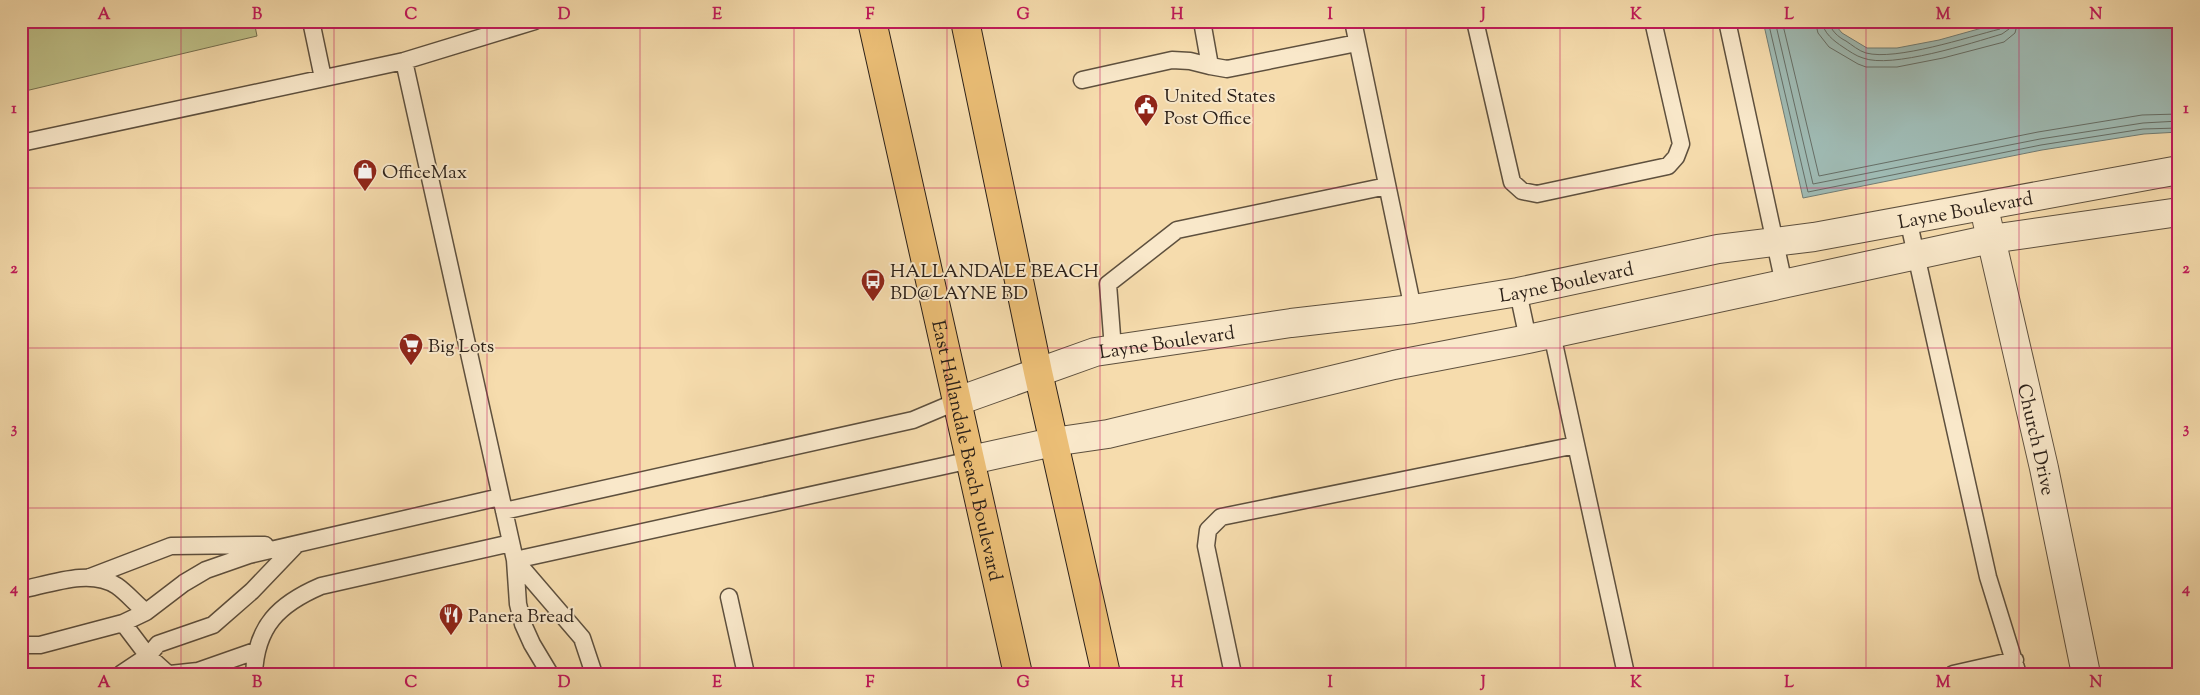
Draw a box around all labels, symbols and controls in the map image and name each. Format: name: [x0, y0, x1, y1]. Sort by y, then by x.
text: A: [98, 4, 111, 27]
text: B: [252, 4, 262, 27]
text: C: [405, 4, 418, 27]
text: D: [558, 4, 571, 27]
text: E: [712, 4, 722, 27]
text: F: [866, 4, 875, 27]
text: G: [1016, 4, 1030, 27]
text: H: [1171, 4, 1184, 27]
text: I: [1327, 4, 1333, 27]
text: J: [1479, 4, 1486, 27]
text: K: [1630, 4, 1642, 27]
text: L: [1784, 4, 1794, 27]
text: M: [1936, 4, 1951, 27]
text: N: [2090, 4, 2103, 27]
place label: United States Post Office: [1164, 84, 1275, 133]
public building icon: United States Post Office: [1133, 93, 1159, 127]
text: 1: [11, 98, 17, 121]
text: 1: [2183, 98, 2189, 121]
shop icon: OfficeMax: [352, 158, 378, 192]
place label: OfficeMax: [382, 160, 467, 187]
street label: Layne Boulevard: [1896, 186, 2036, 237]
street label: Layne Boulevard: [1497, 256, 1637, 311]
text: 2: [10, 258, 18, 281]
text: 2: [2182, 258, 2190, 281]
place label: HALLANDALE BEACH BD@LAYNE BD: [890, 259, 1099, 308]
bus stop icon: HALLANDALE BEACH BD@LAYNE BD: [860, 268, 886, 302]
street label: East Hallandale Beach Boulevard: [923, 318, 1008, 584]
street label: Layne Boulevard: [1097, 320, 1237, 367]
supermarket icon: Big Lots: [398, 332, 424, 366]
place label: Big Lots: [428, 334, 494, 361]
street label: Church Drive: [2009, 381, 2060, 498]
text: 3: [11, 418, 18, 441]
text: 3: [2183, 418, 2190, 441]
text: 4: [9, 578, 18, 601]
text: 4: [2181, 578, 2190, 601]
restaurant icon: Panera Bread: [438, 602, 464, 636]
place label: Panera Bread: [468, 604, 574, 631]
text: A: [98, 672, 111, 695]
text: B: [252, 672, 262, 695]
text: C: [405, 672, 418, 695]
text: D: [558, 672, 571, 695]
text: E: [712, 672, 722, 695]
text: F: [866, 672, 875, 695]
text: G: [1016, 672, 1030, 695]
text: H: [1171, 672, 1184, 695]
text: I: [1327, 672, 1333, 695]
text: J: [1479, 672, 1486, 695]
text: K: [1630, 672, 1642, 695]
text: L: [1784, 672, 1794, 695]
text: M: [1936, 672, 1951, 695]
text: N: [2090, 672, 2103, 695]

